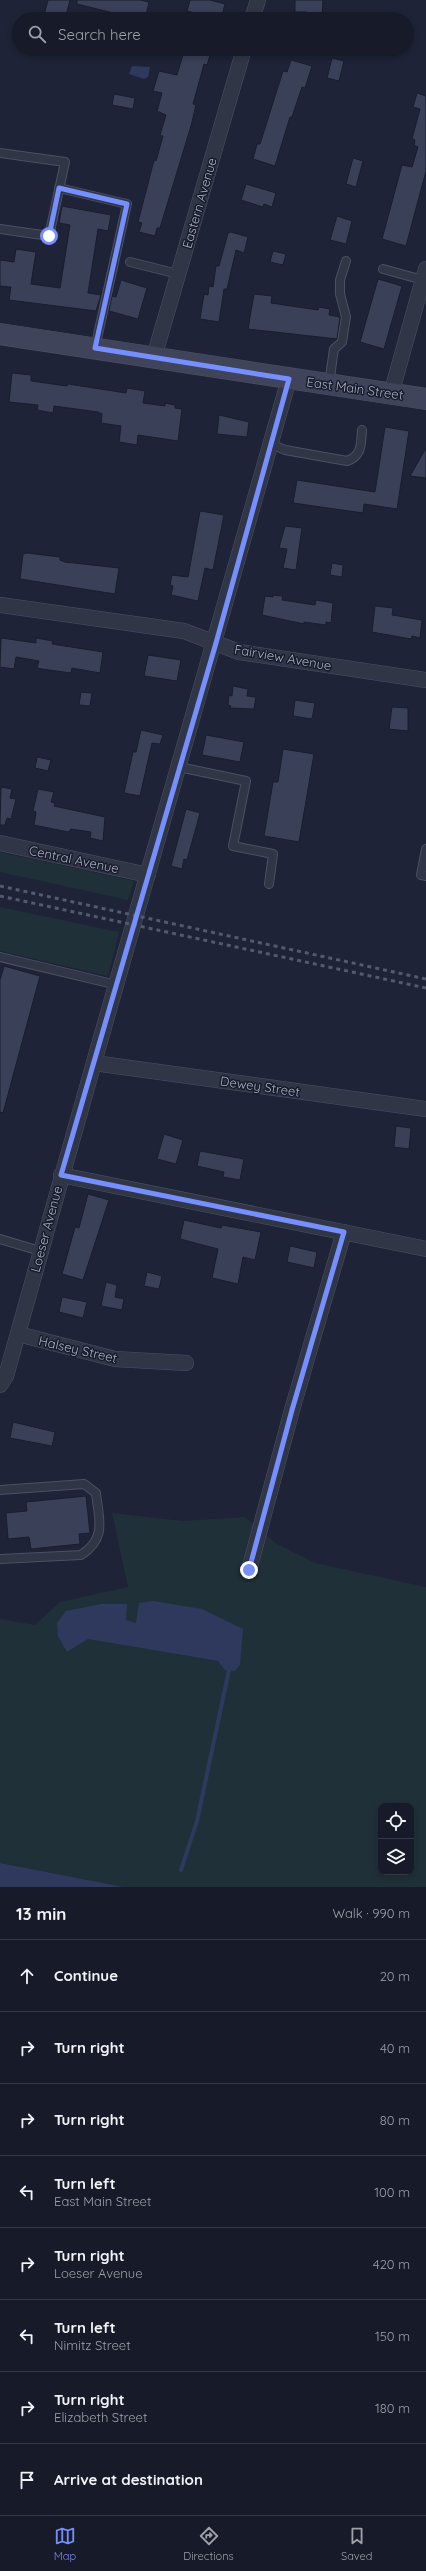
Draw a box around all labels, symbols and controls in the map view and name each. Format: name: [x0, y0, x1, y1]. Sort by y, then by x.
search box: [12, 12, 414, 56]
icon: search: [26, 23, 48, 45]
text: Search here: [58, 25, 141, 44]
street label: Eastern Avenue: [178, 156, 220, 250]
route start: [40, 227, 58, 245]
street label: East Main Street: [306, 373, 404, 403]
street label: Fairview Avenue: [233, 641, 333, 673]
street label: Central Avenue: [28, 842, 120, 876]
street label: Dewey Street: [219, 1072, 301, 1100]
street label: Loeser Avenue: [27, 1184, 65, 1274]
street label: Halsey Street: [37, 1332, 119, 1366]
route end: [240, 1561, 258, 1579]
map controls: [378, 1803, 414, 1875]
button: locate: [378, 1803, 414, 1839]
button: layers: [378, 1839, 414, 1875]
text: 13 min: [16, 1903, 66, 1924]
text: Walk · 990 m: [332, 1905, 410, 1921]
icon: ahead: [16, 1965, 38, 1987]
text: Continue: [54, 1966, 118, 1985]
text: 20 m: [380, 1968, 410, 1984]
icon: right: [16, 2037, 38, 2059]
text: Turn right: [54, 2038, 125, 2057]
text: 40 m: [380, 2040, 410, 2056]
icon: right: [16, 2109, 38, 2131]
text: Turn right: [54, 2110, 125, 2129]
text: 80 m: [380, 2112, 410, 2128]
text: Turn left: [54, 2174, 116, 2193]
icon: left: [16, 2181, 38, 2203]
text: 100 m: [374, 2184, 410, 2200]
text: East Main Street: [54, 2193, 151, 2209]
text: Turn right: [54, 2246, 125, 2265]
icon: right: [16, 2253, 38, 2275]
text: 420 m: [373, 2256, 410, 2272]
text: Loeser Avenue: [54, 2265, 143, 2281]
text: Turn left: [54, 2318, 116, 2337]
icon: left: [16, 2325, 38, 2347]
text: 150 m: [375, 2328, 410, 2344]
text: Nimitz Street: [54, 2337, 131, 2353]
text: Turn right: [54, 2390, 125, 2409]
icon: right: [16, 2397, 38, 2419]
text: 180 m: [375, 2400, 410, 2416]
text: Elizabeth Street: [54, 2409, 147, 2425]
icon: arrive: [16, 2469, 38, 2491]
text: Arrive at destination: [54, 2470, 203, 2489]
tab: Map: [54, 2525, 76, 2563]
tab: Directions: [183, 2525, 234, 2563]
tab: Saved: [341, 2525, 372, 2563]

